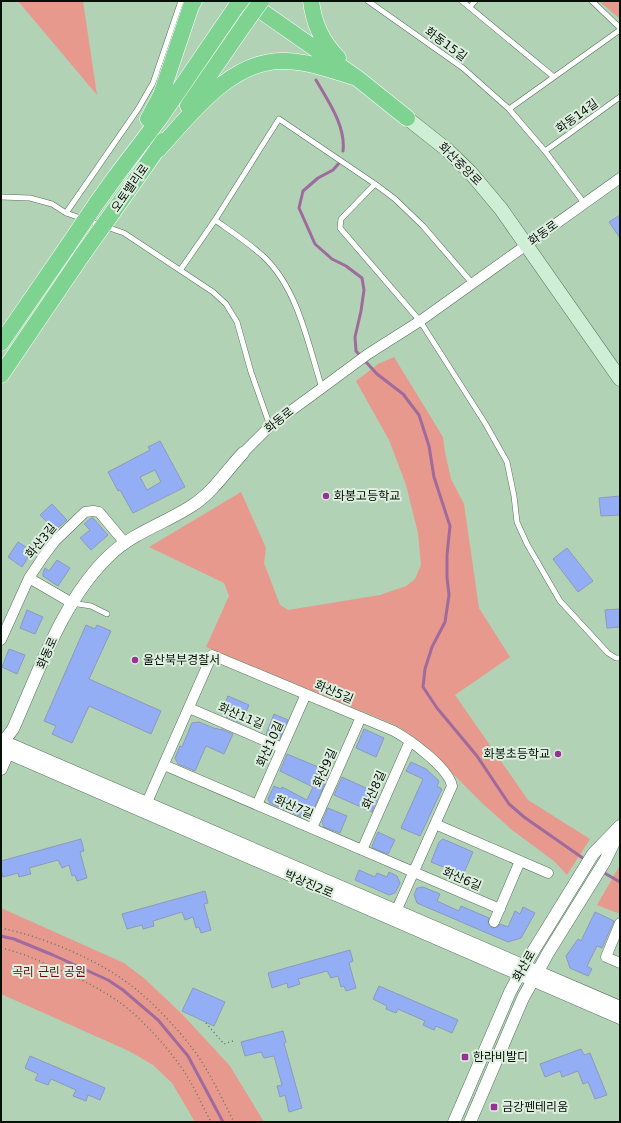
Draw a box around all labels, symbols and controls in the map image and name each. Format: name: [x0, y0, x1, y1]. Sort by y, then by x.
street label: 화동15길: [422, 24, 470, 64]
street label: 화동14길: [553, 96, 601, 136]
street label: 화산중앙로: [436, 140, 484, 188]
street label: 오토밸리로: [108, 161, 152, 215]
street label: 화동로: [525, 218, 561, 248]
street label: 화동로: [262, 404, 296, 436]
place label: 화봉고등학교: [334, 489, 400, 503]
marker: 화봉고등학교: [321, 491, 331, 501]
street label: 화산3길: [23, 521, 59, 561]
street label: 화동로: [34, 635, 60, 671]
place label: 울산북부경찰서: [143, 653, 220, 667]
marker: 울산북부경찰서: [130, 655, 140, 665]
street label: 화산5길: [313, 678, 355, 706]
street label: 화산11길: [216, 700, 266, 732]
street label: 화산10길: [254, 719, 286, 769]
street label: 화산9길: [310, 747, 340, 789]
place label: 화봉초등학교: [484, 747, 550, 761]
marker: 화봉초등학교: [553, 749, 563, 759]
street label: 화산8길: [359, 769, 389, 811]
street label: 화산7길: [273, 793, 315, 821]
street label: 화산6길: [441, 865, 483, 893]
street label: 박상진2로: [282, 867, 336, 901]
street label: 화산로: [510, 948, 538, 984]
park label: 곡리 근린 공원: [12, 965, 86, 979]
place label: 한라비발디: [473, 1050, 528, 1064]
marker: 한라비발디: [460, 1052, 470, 1062]
place label: 금강펜테리움: [502, 1100, 568, 1114]
marker: 금강펜테리움: [489, 1102, 499, 1112]

